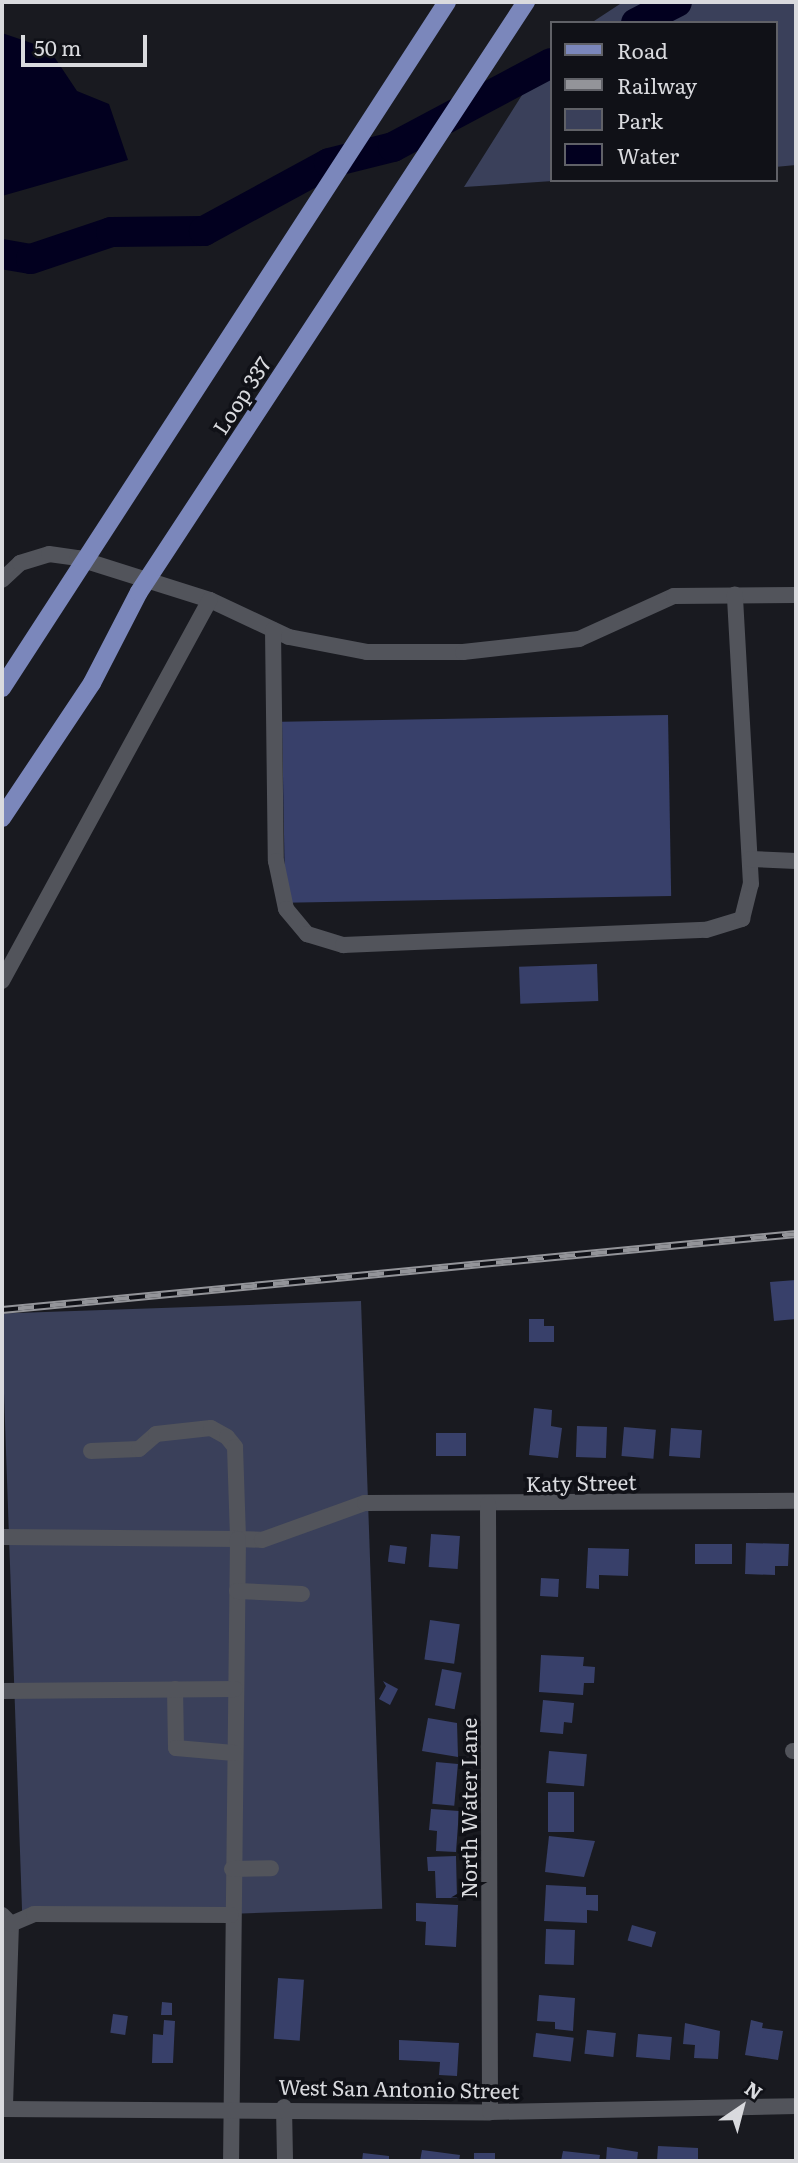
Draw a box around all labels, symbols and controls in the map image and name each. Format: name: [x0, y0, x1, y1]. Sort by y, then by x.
scale bar: [24, 21, 150, 65]
legend: [550, 21, 777, 182]
text: 50 m: [34, 31, 81, 62]
text: Road: [617, 34, 668, 65]
text: Railway: [617, 69, 697, 100]
text: Park: [617, 104, 663, 135]
text: Water: [617, 139, 679, 170]
street label: Loop 337: [207, 352, 275, 438]
street label: Katy Street: [525, 1468, 637, 1496]
street label: North Water Lane: [455, 1718, 481, 1898]
north arrow: [707, 2072, 777, 2142]
street label: West San Antonio Street: [278, 2073, 520, 2103]
text: N: [739, 2074, 769, 2106]

